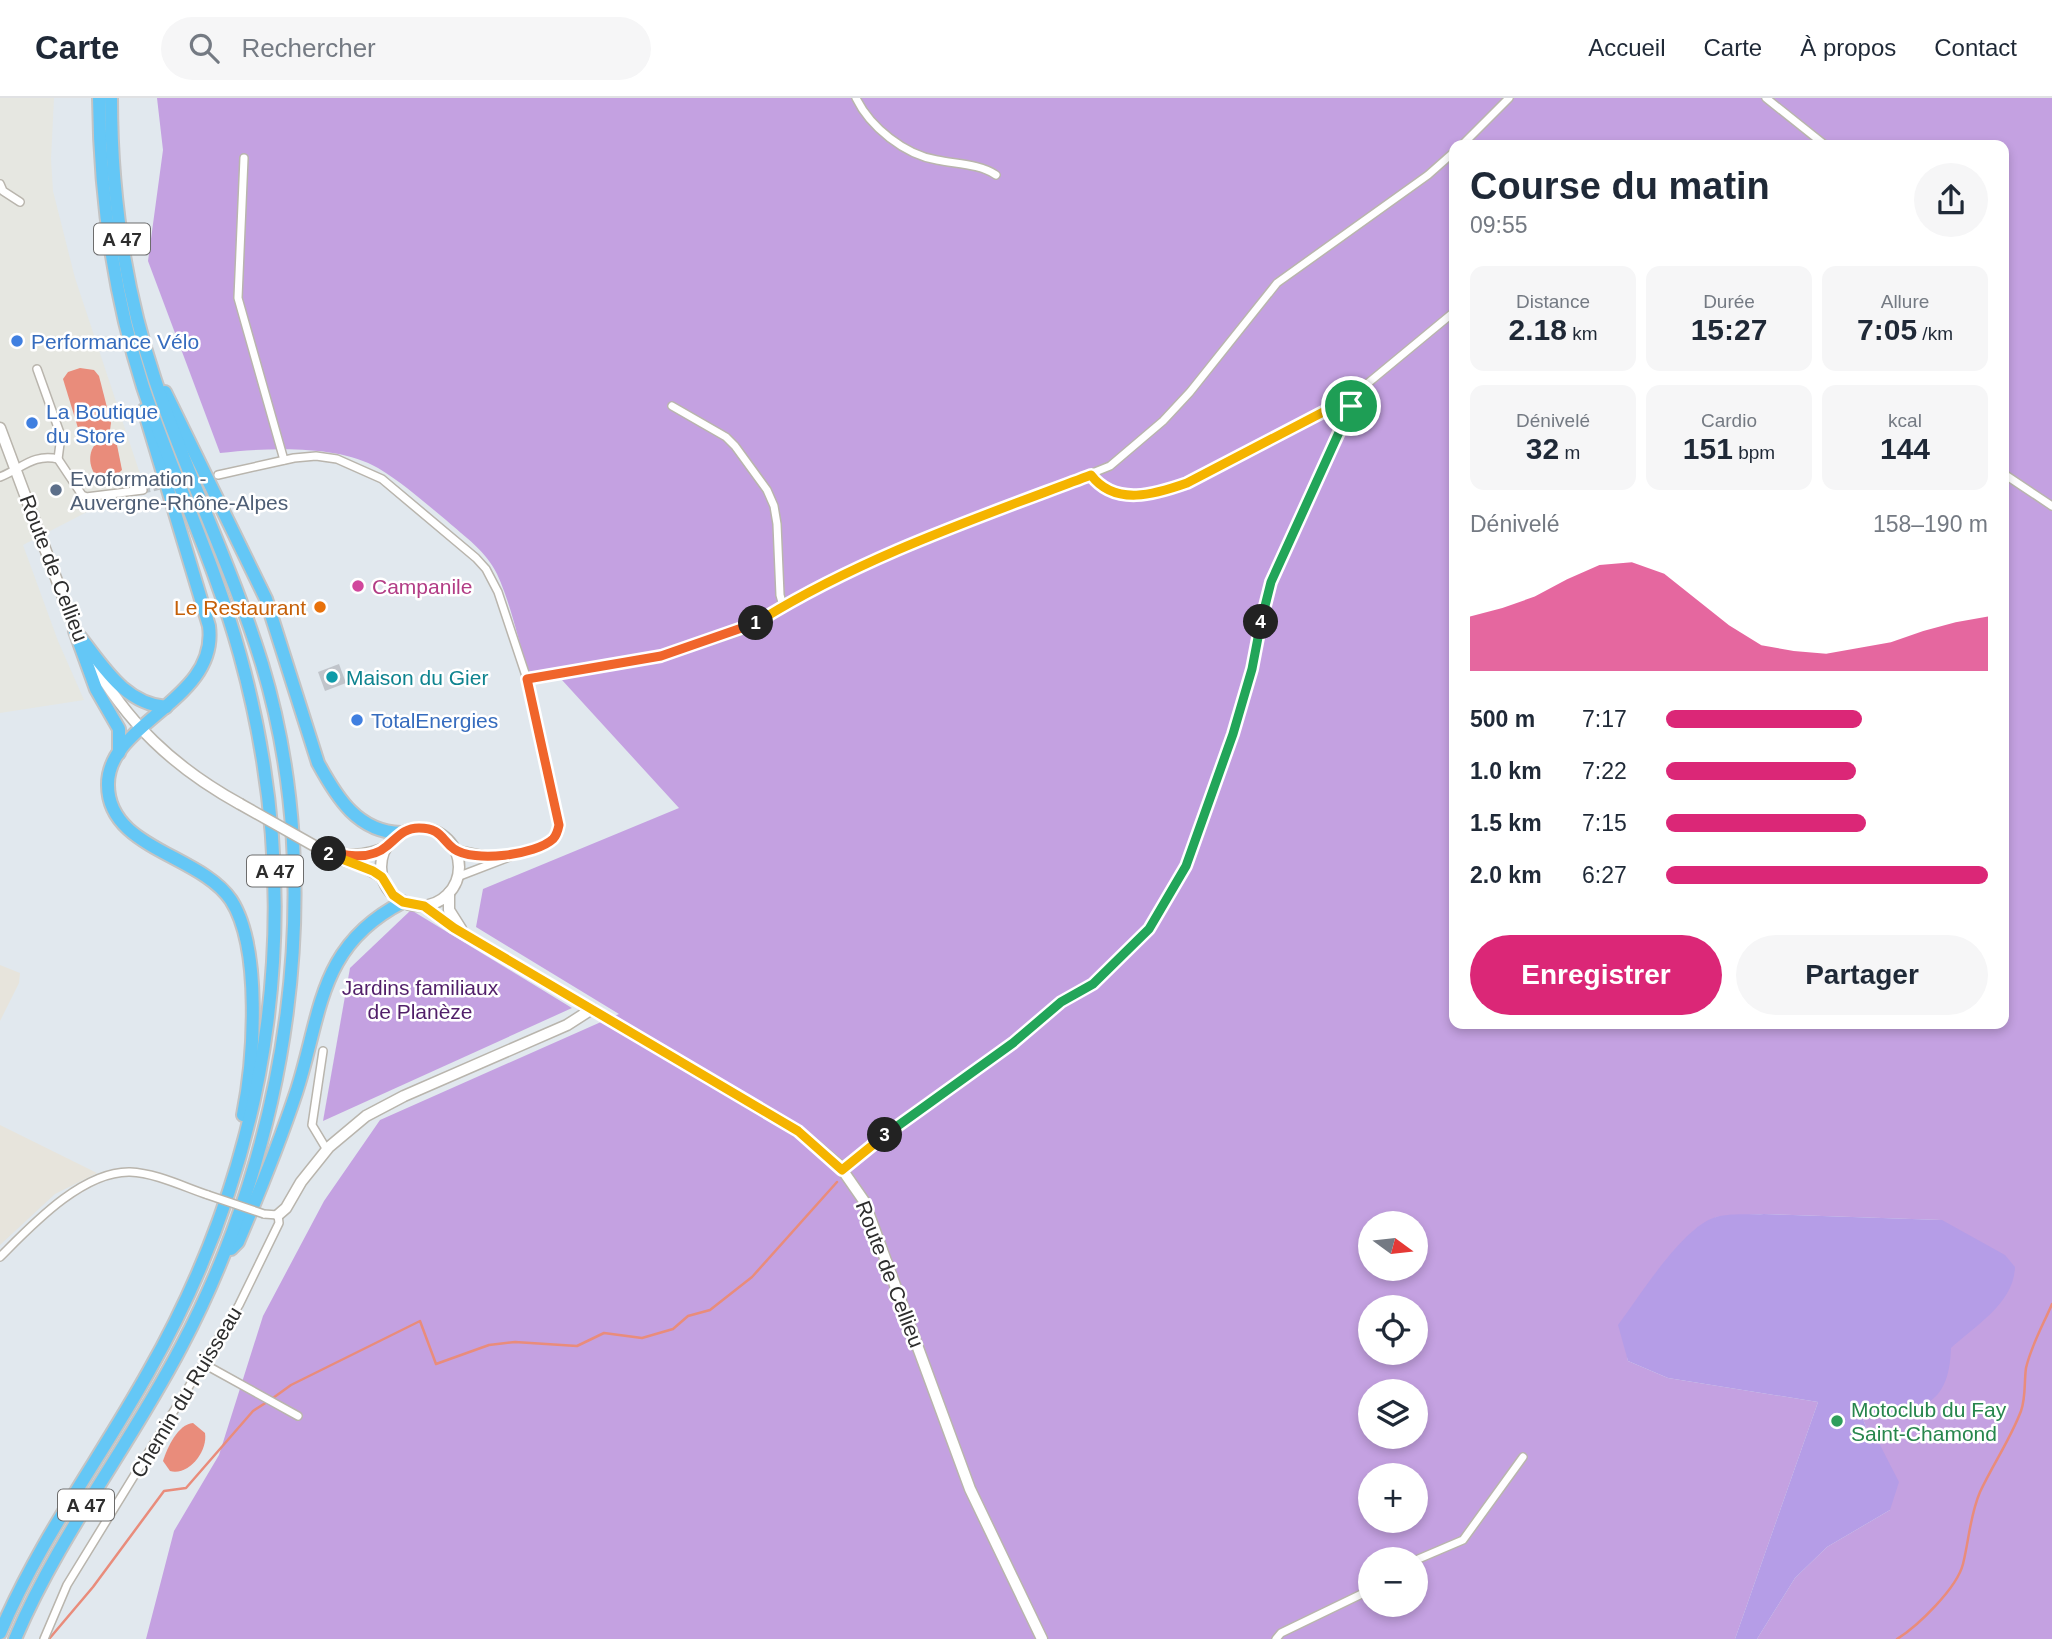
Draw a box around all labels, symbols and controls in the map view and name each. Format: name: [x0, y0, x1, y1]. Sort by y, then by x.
search box: [161, 17, 651, 80]
text: Carte: [35, 29, 119, 66]
icon: search: [185, 29, 223, 67]
text: Rechercher: [241, 33, 376, 63]
text: Accueil: [1588, 34, 1666, 61]
text: Carte: [1704, 34, 1762, 61]
text: À propos: [1800, 34, 1896, 61]
text: Contact: [1934, 34, 2017, 61]
button: share: [1914, 163, 1988, 237]
text: Course du matin: [1470, 165, 1770, 207]
text: 09:55: [1470, 212, 1528, 238]
road number: A 47: [94, 223, 150, 254]
text: Distance: [1516, 291, 1590, 312]
text: Durée: [1703, 291, 1755, 312]
text: Allure: [1881, 291, 1929, 312]
text: 2.18: [1509, 313, 1567, 346]
text: 15:27: [1691, 313, 1767, 346]
text: 7:05: [1857, 313, 1917, 346]
text: km: [1567, 323, 1598, 344]
text: /km: [1917, 323, 1953, 344]
place label: Performance Vélo: [31, 330, 199, 353]
marker: Performance Vélo: [9, 333, 25, 349]
pin: [1321, 376, 1381, 436]
icon: arrive: [1332, 387, 1370, 425]
place label: La Boutique du Store: [46, 400, 158, 447]
text: Dénivelé: [1516, 410, 1590, 431]
text: Cardio: [1701, 410, 1757, 431]
text: kcal: [1888, 410, 1922, 431]
marker: La Boutique du Store: [24, 415, 40, 431]
text: 32: [1526, 432, 1559, 465]
text: 151: [1683, 432, 1733, 465]
text: 144: [1880, 432, 1930, 465]
text: m: [1559, 442, 1580, 463]
text: bpm: [1733, 442, 1775, 463]
place label: Evoformation - Auvergne-Rhône-Alpes: [70, 467, 288, 514]
marker: Evoformation - Auvergne-Rhône-Alpes: [48, 482, 64, 498]
street label: Route de Cellieu: [15, 491, 93, 645]
text: Dénivelé: [1470, 511, 1560, 537]
text: 158–190 m: [1873, 511, 1988, 537]
place label: Campanile: [372, 575, 472, 598]
marker: Campanile: [350, 578, 366, 594]
place label: Le Restaurant: [174, 596, 306, 619]
marker: Le Restaurant: [312, 599, 328, 615]
pin: 4: [1244, 604, 1278, 640]
pin: 1: [738, 606, 774, 640]
text: 4: [1255, 611, 1266, 632]
text: 1: [750, 612, 761, 633]
place label: Maison du Gier: [346, 666, 488, 689]
marker: Maison du Gier: [324, 669, 340, 685]
text: 500 m: [1470, 706, 1535, 732]
text: 7:17: [1582, 706, 1627, 732]
place label: TotalEnergies: [371, 709, 498, 732]
marker: TotalEnergies: [349, 712, 365, 728]
text: 1.0 km: [1470, 758, 1542, 784]
text: 7:22: [1582, 758, 1627, 784]
text: 1.5 km: [1470, 810, 1542, 836]
text: 7:15: [1582, 810, 1627, 836]
pin: 2: [312, 836, 346, 872]
text: 2: [323, 843, 334, 864]
road number: A 47: [247, 856, 303, 886]
text: 2.0 km: [1470, 862, 1542, 888]
text: 6:27: [1582, 862, 1627, 888]
button: Enregistrer: [1470, 935, 1722, 1015]
button: Partager: [1736, 935, 1988, 1015]
park label: Jardins familiaux de Planèze: [342, 976, 499, 1023]
pin: 3: [868, 1118, 903, 1152]
text: 3: [879, 1124, 890, 1145]
street label: Route de Cellieu: [851, 1197, 929, 1351]
north arrow: [1358, 1211, 1428, 1281]
map controls: [1358, 1211, 1428, 1617]
button: locate: [1358, 1295, 1428, 1365]
street label: Chemin du Ruisseau: [126, 1303, 246, 1481]
button: layers: [1358, 1379, 1428, 1449]
place label: Motoclub du Fay Saint-Chamond: [1851, 1398, 2007, 1445]
marker: Motoclub du Fay Saint-Chamond: [1829, 1413, 1845, 1429]
button: +: [1358, 1463, 1428, 1533]
road number: A 47: [58, 1490, 114, 1520]
button: −: [1358, 1547, 1428, 1617]

